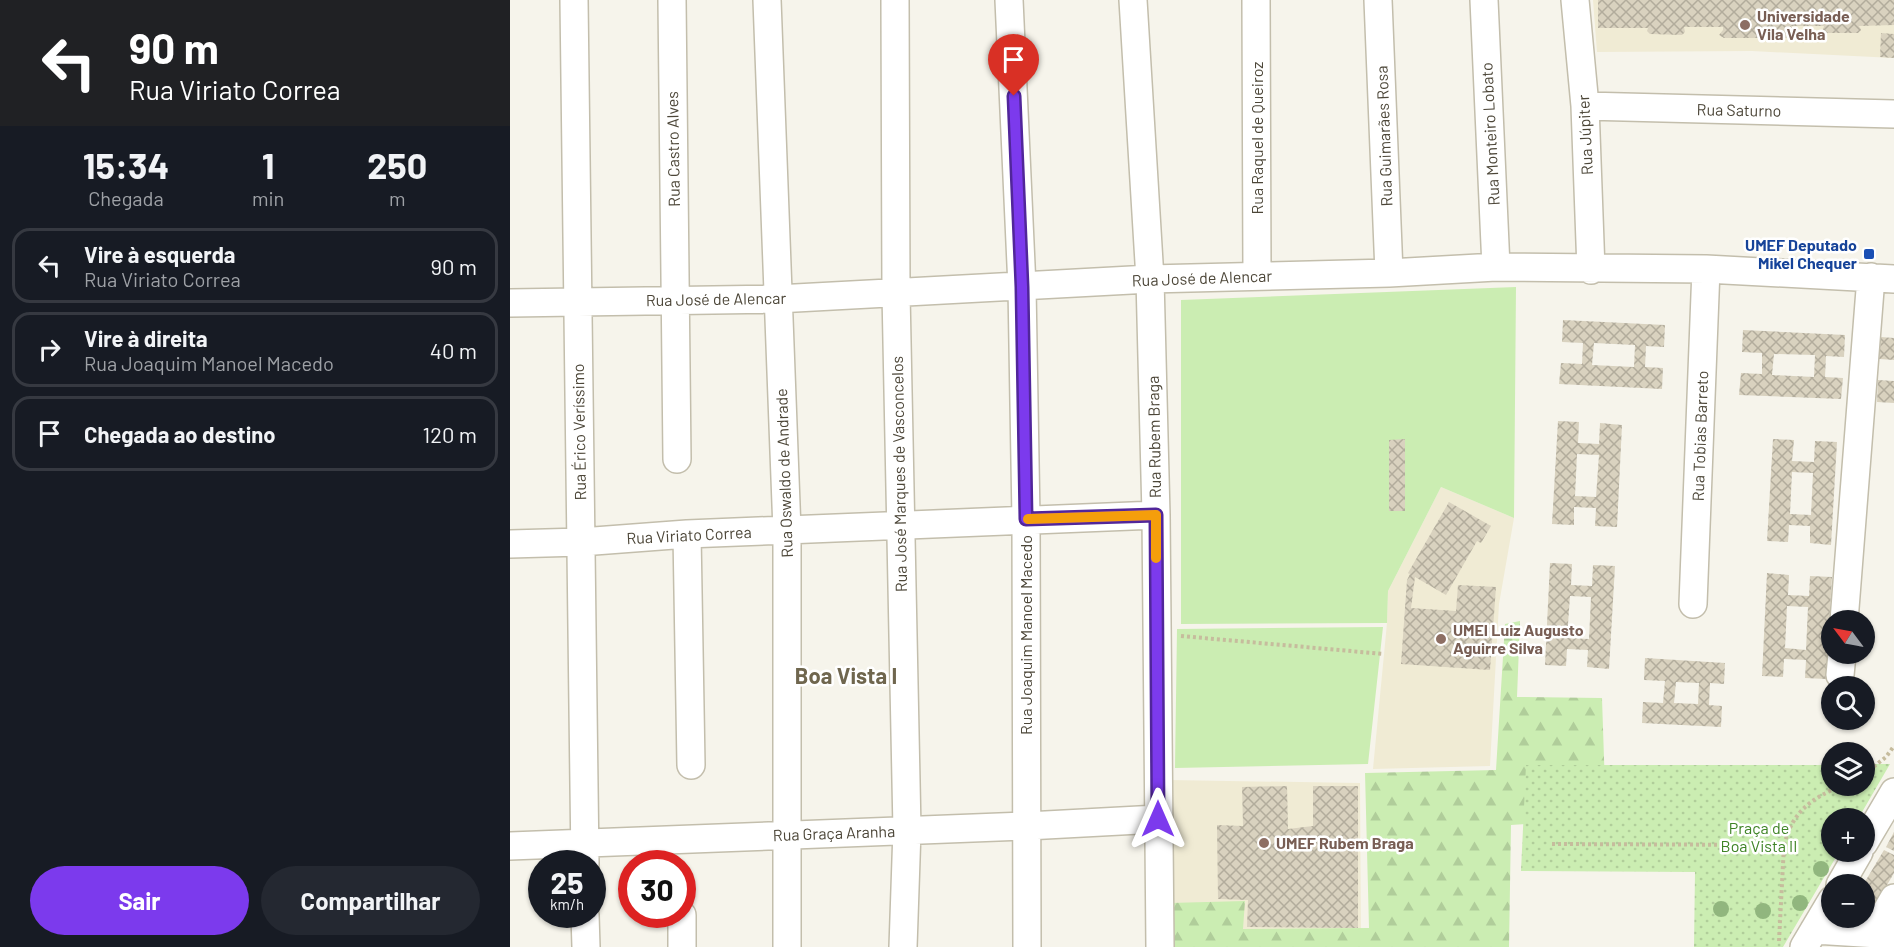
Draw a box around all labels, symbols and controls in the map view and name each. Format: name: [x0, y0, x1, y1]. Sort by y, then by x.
place label: Universidade Vila Velha: [1757, 6, 1850, 43]
marker: Universidade Vila Velha: [1738, 18, 1752, 32]
text: 90 m: [129, 22, 219, 72]
icon: left: [30, 24, 108, 102]
pin: [988, 34, 1039, 96]
icon: arrive: [997, 43, 1030, 76]
street label: Rua Raquel de Queiroz: [1247, 62, 1266, 214]
street label: Rua Monteiro Lobato: [1476, 62, 1503, 206]
street label: Rua Guimarães Rosa: [1372, 65, 1395, 207]
text: Rua Viriato Correa: [129, 73, 341, 105]
street label: Rua Castro Alves: [662, 91, 683, 207]
street label: Rua Júpiter: [1573, 94, 1596, 176]
street label: Rua Saturno: [1697, 99, 1781, 120]
text: 15:34: [83, 143, 169, 186]
text: 1: [262, 143, 275, 186]
text: 250: [367, 143, 427, 186]
text: Chegada: [88, 186, 164, 210]
text: min: [252, 186, 284, 210]
text: m: [389, 186, 405, 210]
place label: UMEF Deputado Mikel Chequer: [1745, 235, 1857, 272]
text: Vire à esquerda: [84, 241, 235, 267]
marker: UMEF Deputado Mikel Chequer: [1862, 247, 1876, 261]
icon: left: [33, 249, 66, 282]
text: 90 m: [431, 253, 477, 279]
street label: Rua José de Alencar: [1132, 266, 1273, 289]
text: Rua Viriato Correa: [84, 267, 241, 291]
street label: Rua José de Alencar: [646, 288, 786, 309]
text: Vire à direita: [84, 325, 208, 351]
icon: right: [33, 333, 66, 366]
text: 40 m: [430, 337, 477, 363]
text: Rua Joaquim Manoel Macedo: [84, 351, 334, 375]
street label: Rua José Marques de Vasconcelos: [887, 356, 910, 592]
street label: Rua Érico Veríssimo: [568, 363, 589, 501]
street label: Rua Tobias Barreto: [1688, 370, 1711, 502]
street label: Rua Rubem Braga: [1143, 376, 1164, 498]
street label: Rua Oswaldo de Andrade: [771, 388, 796, 558]
icon: arrive: [33, 417, 66, 450]
text: Chegada ao destino: [84, 421, 275, 447]
text: 120 m: [422, 421, 477, 447]
street label: Rua Viriato Correa: [626, 522, 752, 547]
street label: Rua Joaquim Manoel Macedo: [1016, 535, 1035, 735]
north arrow: [1821, 610, 1875, 664]
map controls: [1821, 610, 1875, 928]
place label: UMEI Luiz Augusto Aguirre Silva: [1453, 620, 1584, 657]
marker: UMEI Luiz Augusto Aguirre Silva: [1434, 632, 1448, 646]
district label: Boa Vista I: [795, 662, 897, 688]
button: search: [1821, 676, 1875, 730]
button: layers: [1821, 742, 1875, 796]
position arrow: [1126, 787, 1190, 851]
button: +: [1821, 808, 1875, 862]
park label: Praça de Boa Vista II: [1721, 818, 1797, 855]
street label: Rua Graça Aranha: [773, 821, 895, 844]
place label: UMEF Rubem Braga: [1276, 833, 1414, 852]
marker: UMEF Rubem Braga: [1257, 836, 1271, 850]
speed limit sign: 30: [618, 850, 696, 928]
text: 25: [551, 864, 583, 900]
button: Sair: [30, 866, 249, 935]
button: Compartilhar: [261, 866, 480, 935]
button: −: [1821, 874, 1875, 928]
text: km/h: [550, 895, 584, 913]

